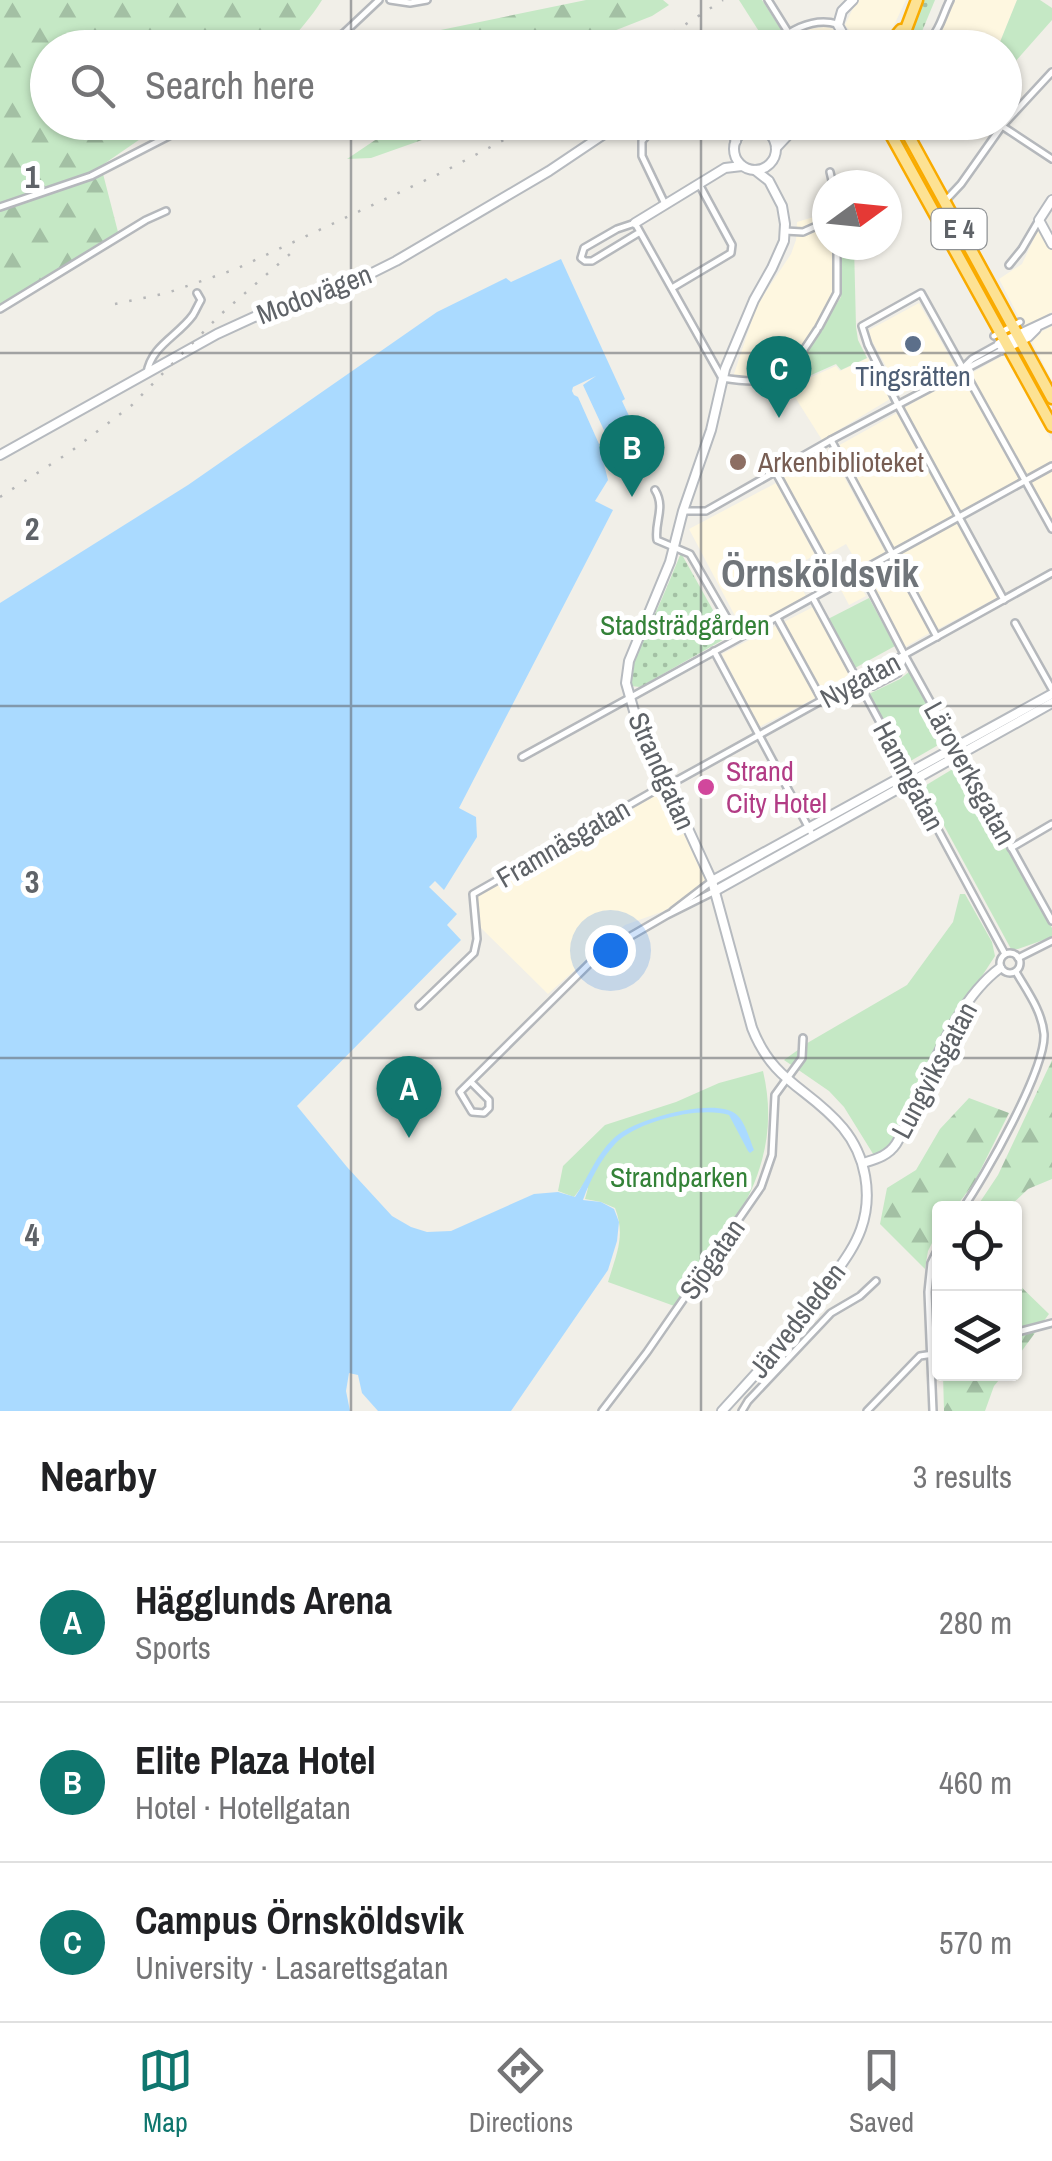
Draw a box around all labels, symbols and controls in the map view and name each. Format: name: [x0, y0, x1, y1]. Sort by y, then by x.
search box: [30, 30, 1022, 140]
icon: search: [65, 58, 120, 113]
text: Search here: [145, 60, 315, 111]
text: 1: [25, 155, 40, 198]
north arrow: [812, 170, 902, 260]
road number: E 4: [932, 209, 986, 249]
street label: Modovägen: [251, 255, 377, 333]
marker: Tingsrätten: [902, 333, 924, 355]
pin: C: [746, 336, 812, 418]
place label: Tingsrätten: [855, 357, 971, 395]
pin: B: [600, 414, 664, 497]
place label: Arkenbiblioteket: [757, 443, 924, 481]
marker: Arkenbiblioteket: [727, 451, 749, 473]
text: 2: [25, 507, 39, 550]
district label: Örnsköldsvik: [721, 548, 919, 599]
park label: Stadsträdgården: [600, 606, 770, 644]
street label: Nygatan: [813, 643, 907, 717]
street label: Läroverksgatan: [915, 695, 1025, 851]
street label: Strandgatan: [619, 706, 705, 836]
street label: Hamngatan: [864, 715, 954, 837]
place label: Strand City Hotel: [726, 752, 827, 822]
marker: Strand City Hotel: [695, 776, 717, 798]
street label: Framnäsgatan: [489, 790, 637, 896]
text: 3: [25, 860, 39, 903]
your location: [585, 925, 636, 976]
street label: Lungviksgatan: [882, 995, 986, 1145]
pin: A: [376, 1056, 442, 1138]
park label: Strandparken: [610, 1158, 748, 1196]
map controls: [932, 1201, 1022, 1381]
button: locate: [932, 1201, 1022, 1291]
street label: Sjögatan: [670, 1211, 754, 1307]
text: 4: [25, 1213, 40, 1256]
street label: Järvedsleden: [740, 1254, 854, 1386]
button: layers: [932, 1291, 1022, 1381]
text: Nearby: [40, 1448, 157, 1504]
text: 3 results: [913, 1455, 1012, 1498]
text: Hägglunds Arena: [135, 1575, 392, 1626]
text: A: [63, 1601, 82, 1644]
text: 280 m: [939, 1601, 1012, 1644]
text: Sports: [135, 1626, 211, 1669]
text: Elite Plaza Hotel: [135, 1735, 376, 1786]
text: B: [63, 1761, 82, 1804]
text: 460 m: [939, 1761, 1012, 1804]
text: Hotel · Hotellgatan: [135, 1786, 351, 1829]
text: Campus Örnsköldsvik: [135, 1895, 464, 1946]
text: C: [63, 1921, 82, 1964]
text: 570 m: [939, 1921, 1012, 1964]
text: University · Lasarettsgatan: [135, 1946, 449, 1989]
tab: Map: [138, 2043, 193, 2141]
tab: Directions: [469, 2043, 573, 2141]
tab: Saved: [849, 2043, 914, 2141]

